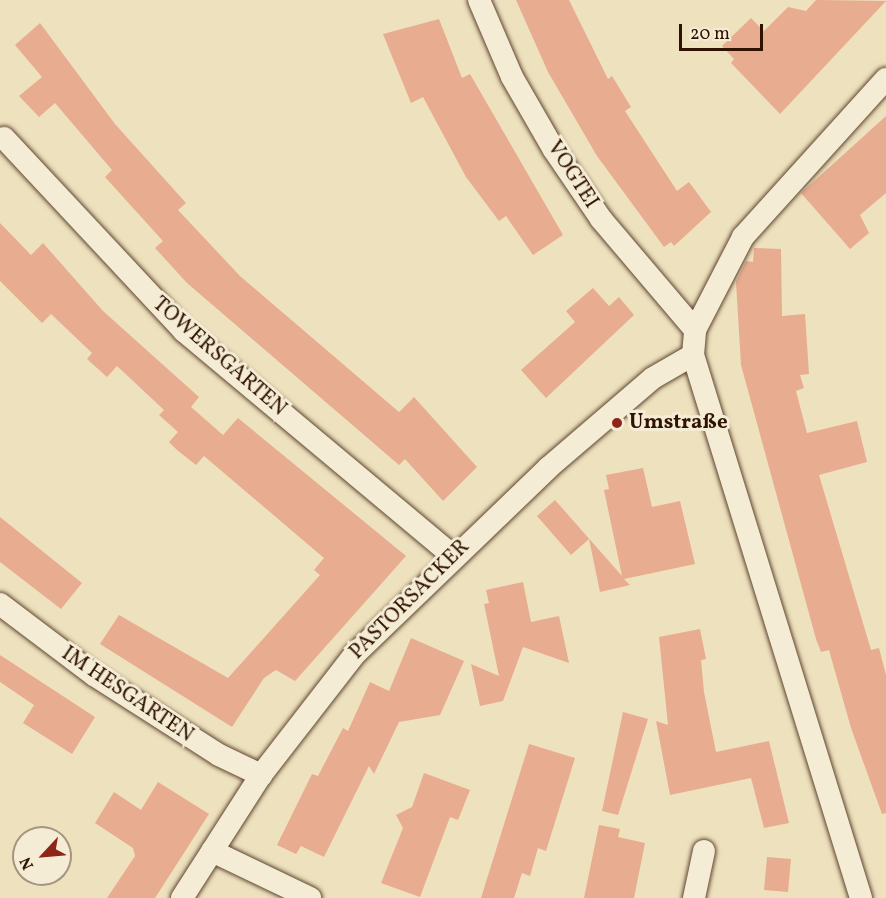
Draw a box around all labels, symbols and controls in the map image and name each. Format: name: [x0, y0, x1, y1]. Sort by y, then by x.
scale bar: [682, 12, 766, 50]
text: 20 m: [690, 22, 730, 47]
street label: VOGTEI: [541, 136, 603, 214]
street label: TOWERSGARTEN: [147, 292, 291, 422]
place label: Umstraße: [629, 410, 728, 436]
marker: Umstraße: [610, 416, 624, 430]
street label: PASTORSACKER: [345, 535, 475, 665]
street label: IM HESGARTEN: [56, 642, 198, 748]
north arrow: [12, 826, 72, 886]
text: N: [15, 853, 40, 873]

